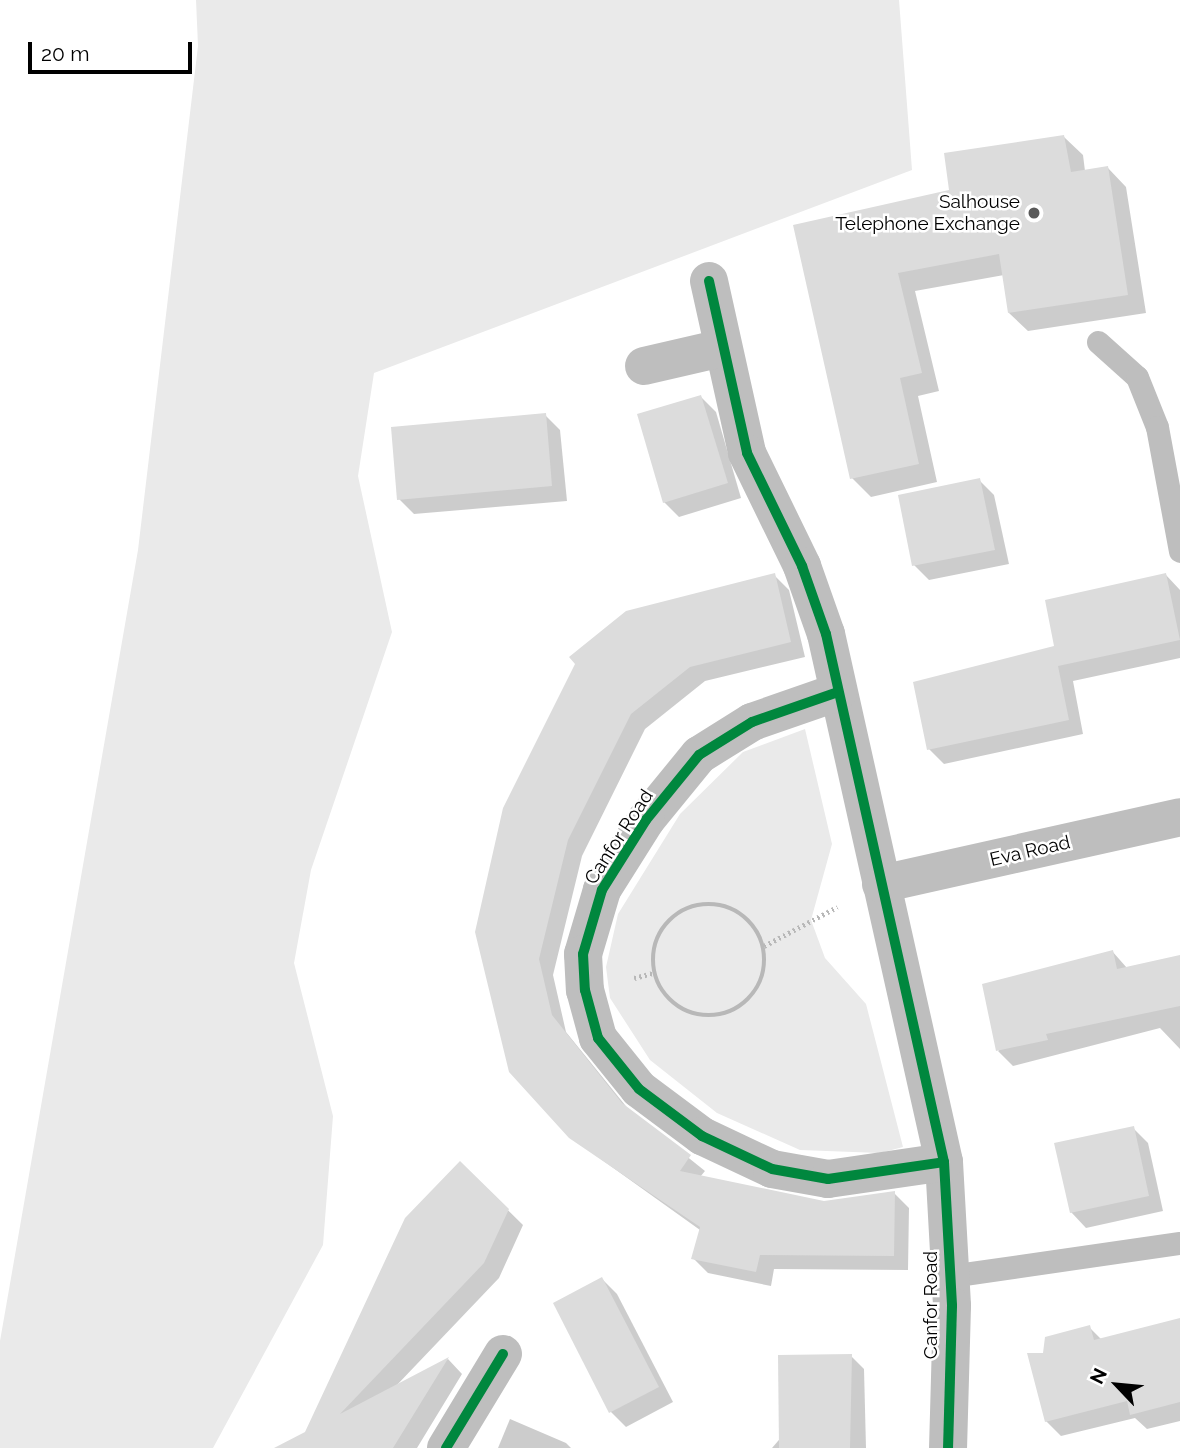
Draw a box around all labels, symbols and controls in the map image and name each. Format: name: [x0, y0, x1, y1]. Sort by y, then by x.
scale bar: [32, 28, 196, 72]
text: 20 m: [41, 41, 89, 66]
place label: Salhouse Telephone Exchange: [835, 191, 1020, 235]
marker: Salhouse Telephone Exchange: [1026, 205, 1042, 221]
street label: Canfor Road: [580, 785, 658, 889]
street label: Eva Road: [988, 831, 1072, 871]
street label: Canfor Road: [920, 1251, 942, 1359]
north arrow: [1082, 1350, 1152, 1420]
text: N: [1085, 1364, 1111, 1387]

